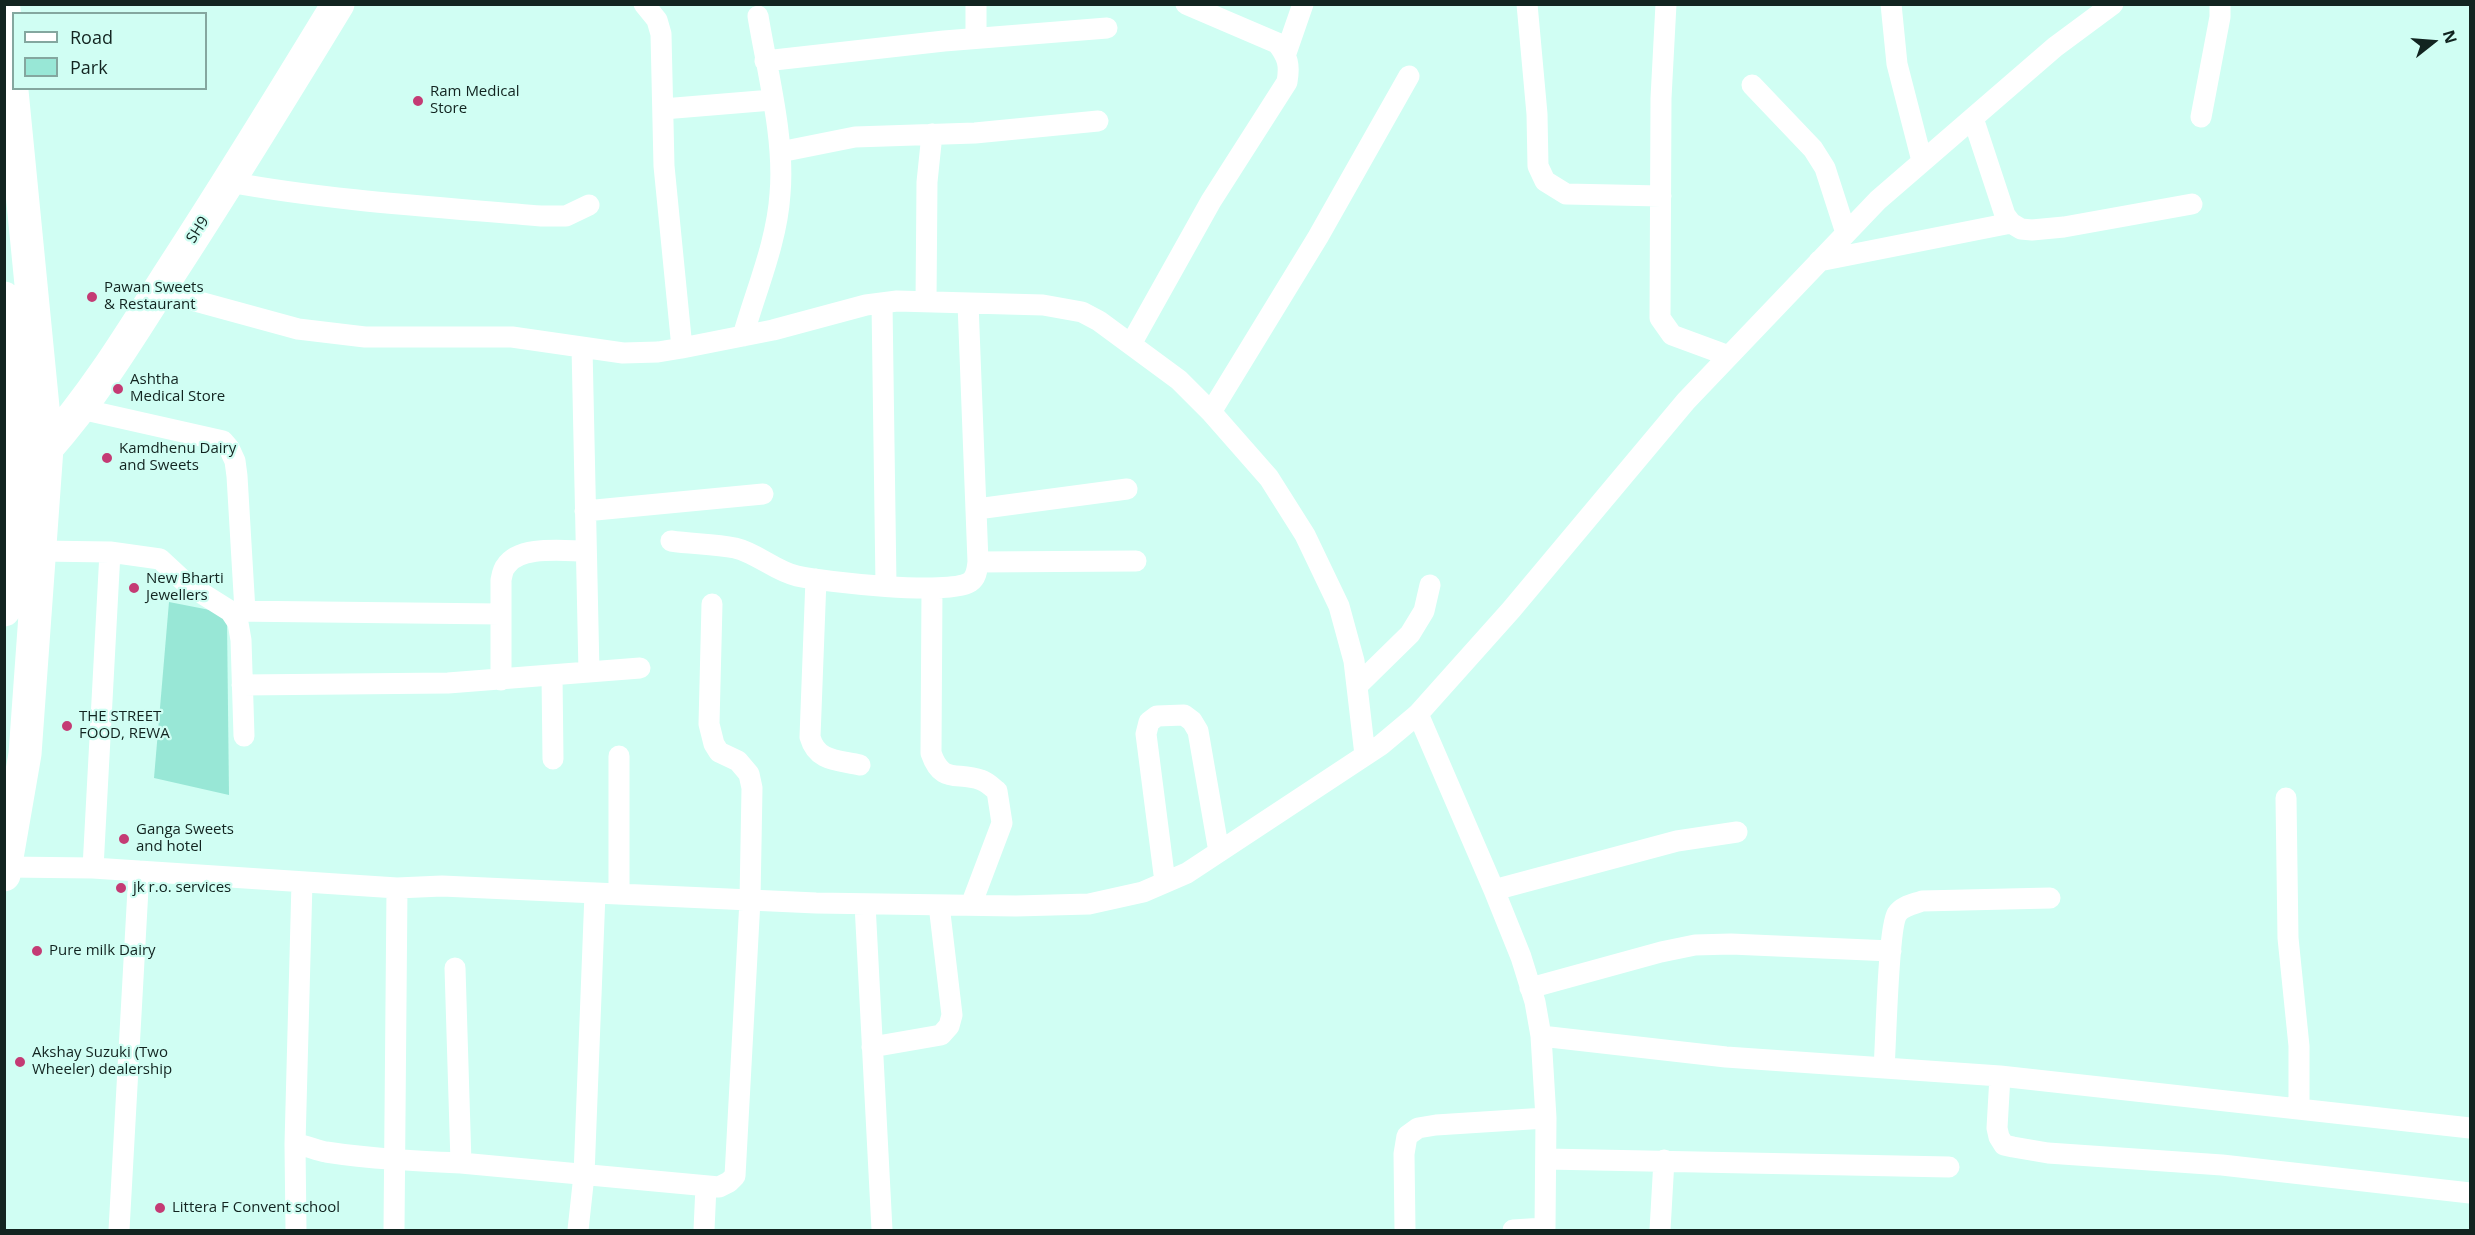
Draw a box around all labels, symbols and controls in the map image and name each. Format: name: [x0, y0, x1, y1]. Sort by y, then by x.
legend: [12, 12, 207, 90]
north arrow: [2403, 12, 2463, 72]
text: Road: [70, 25, 113, 49]
text: N: [2438, 27, 2463, 46]
text: Park: [70, 55, 108, 79]
place label: Ram Medical Store: [430, 83, 520, 118]
marker: Ram Medical Store: [411, 94, 425, 108]
street label: SH9: [183, 213, 213, 247]
place label: Pawan Sweets & Restaurant: [104, 279, 204, 314]
marker: Pawan Sweets & Restaurant: [85, 290, 99, 304]
place label: Ashtha Medical Store: [130, 371, 225, 406]
marker: Ashtha Medical Store: [111, 382, 125, 396]
place label: Kamdhenu Dairy and Sweets: [119, 440, 236, 475]
marker: Kamdhenu Dairy and Sweets: [100, 451, 114, 465]
place label: New Bharti Jewellers: [146, 570, 224, 605]
marker: New Bharti Jewellers: [127, 581, 141, 595]
place label: THE STREET FOOD, REWA: [79, 708, 170, 743]
marker: THE STREET FOOD, REWA: [60, 719, 74, 733]
place label: Ganga Sweets and hotel: [136, 821, 234, 856]
marker: Ganga Sweets and hotel: [117, 832, 131, 846]
place label: jk r.o. services: [133, 879, 231, 897]
marker: jk r.o. services: [114, 881, 128, 895]
place label: Pure milk Dairy: [49, 942, 156, 960]
marker: Pure milk Dairy: [30, 944, 44, 958]
place label: Akshay Suzuki (Two Wheeler) dealership: [32, 1044, 172, 1079]
marker: Akshay Suzuki (Two Wheeler) dealership: [13, 1055, 27, 1069]
place label: Littera F Convent school: [172, 1199, 340, 1217]
marker: Littera F Convent school: [153, 1201, 167, 1215]

